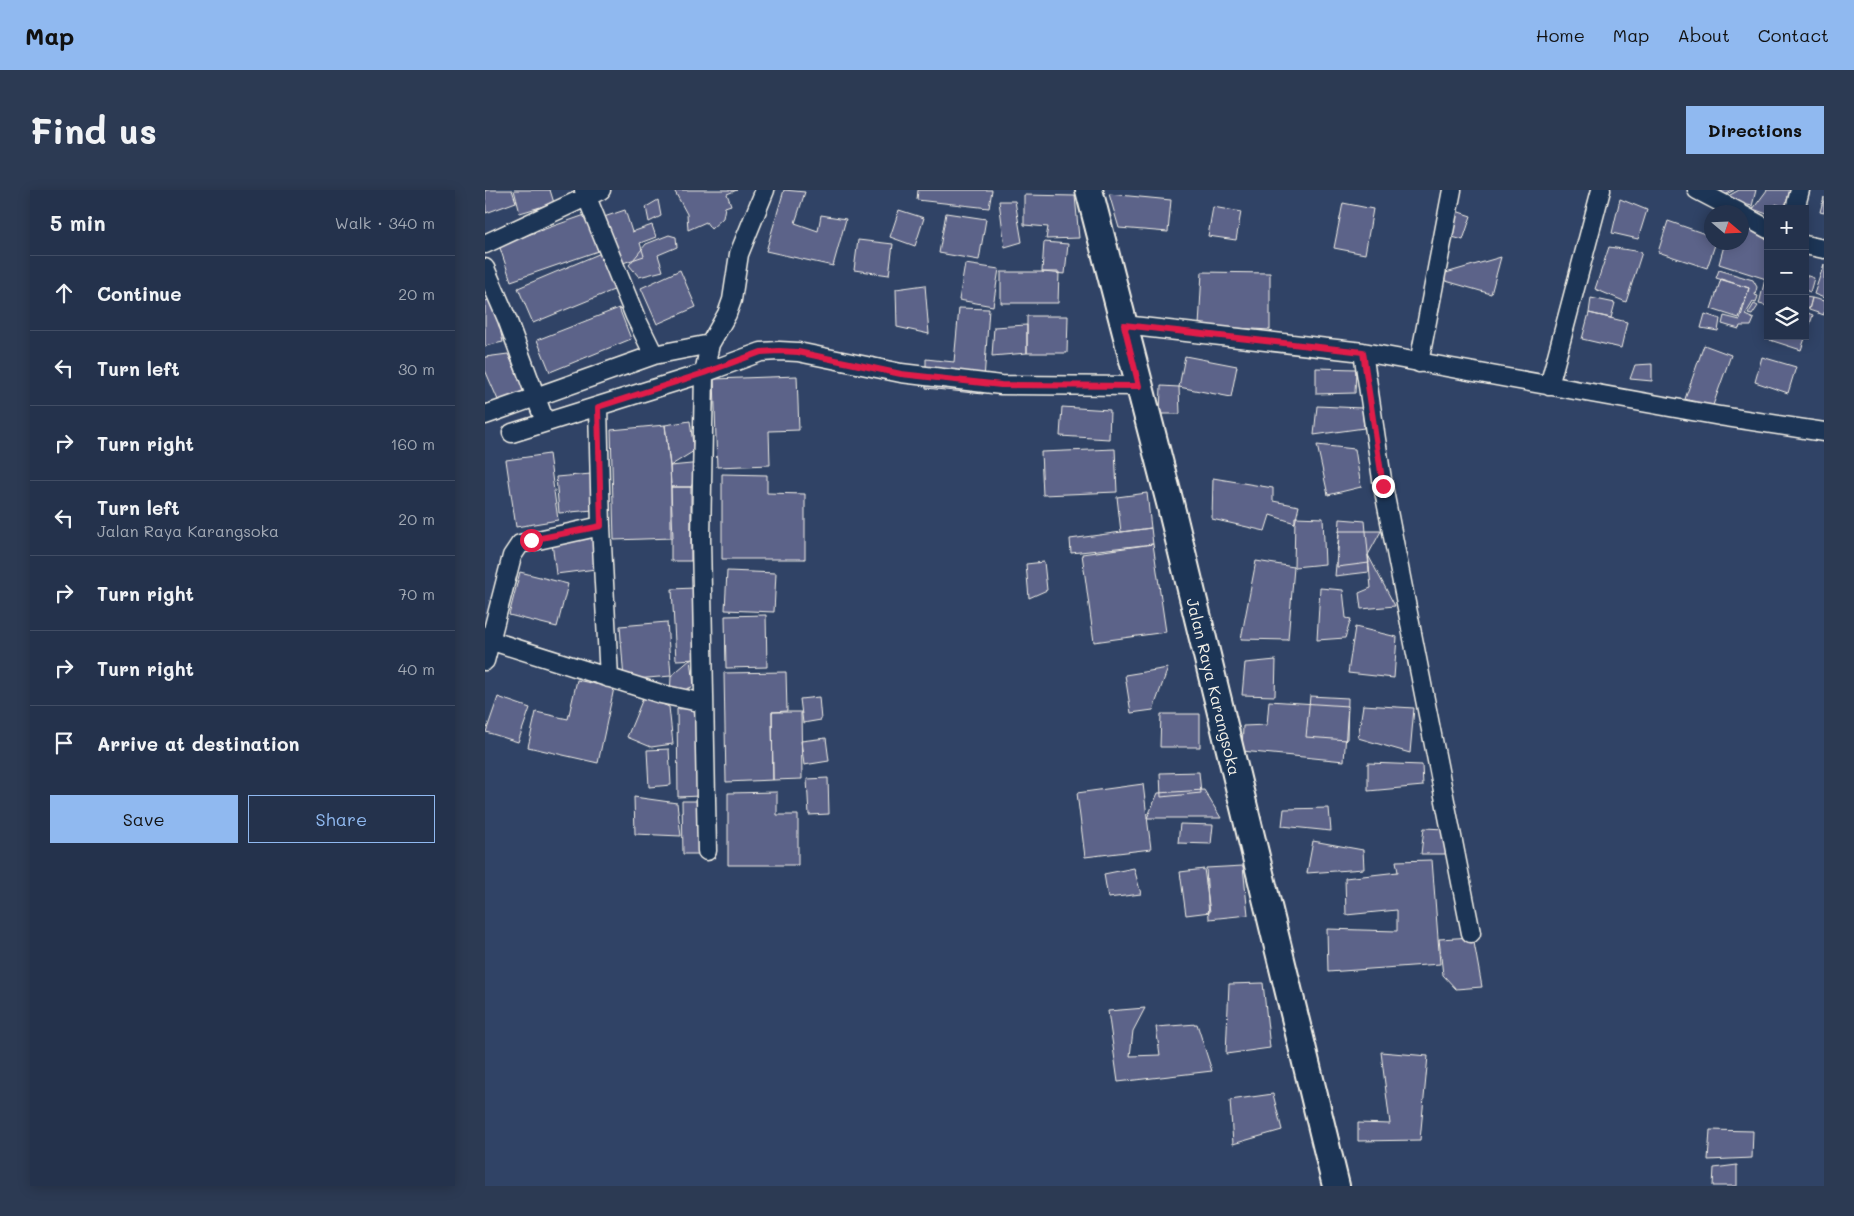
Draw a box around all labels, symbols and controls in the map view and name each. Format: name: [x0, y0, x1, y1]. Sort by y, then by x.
text: Map: [25, 20, 74, 51]
text: Home: [1536, 23, 1585, 47]
text: Map: [1613, 23, 1649, 47]
text: About: [1677, 23, 1730, 47]
text: Contact: [1758, 23, 1829, 47]
button: Directions: [1686, 106, 1824, 154]
text: Find us: [30, 107, 157, 153]
north arrow: [1704, 205, 1749, 250]
map controls: [1764, 205, 1809, 340]
button: +: [1764, 205, 1809, 250]
text: 5 min: [50, 209, 106, 236]
text: Walk · 340 m: [335, 212, 435, 233]
button: −: [1764, 250, 1809, 295]
icon: ahead: [50, 279, 78, 307]
text: Continue: [97, 281, 182, 306]
text: 20 m: [398, 283, 435, 304]
button: layers: [1764, 295, 1809, 340]
icon: left: [50, 354, 78, 382]
text: Turn left: [97, 356, 180, 381]
text: 30 m: [398, 358, 435, 379]
icon: right: [50, 429, 78, 457]
text: Turn right: [97, 431, 194, 456]
text: 160 m: [390, 433, 435, 454]
route end: [1372, 475, 1395, 498]
text: Turn left: [97, 495, 180, 520]
icon: left: [50, 504, 78, 532]
text: 20 m: [398, 508, 435, 529]
text: Jalan Raya Karangsoka: [97, 520, 279, 541]
route start: [520, 529, 543, 552]
icon: right: [50, 579, 78, 607]
text: Turn right: [97, 581, 194, 606]
text: 70 m: [398, 583, 435, 604]
street label: Jalan Raya Karangsoka: [1183, 595, 1246, 777]
icon: right: [50, 654, 78, 682]
text: Turn right: [97, 656, 194, 681]
text: 40 m: [398, 658, 435, 679]
icon: arrive: [50, 729, 78, 757]
text: Arrive at destination: [97, 731, 300, 756]
button: Save: [50, 795, 238, 843]
button: Share: [248, 795, 435, 843]

